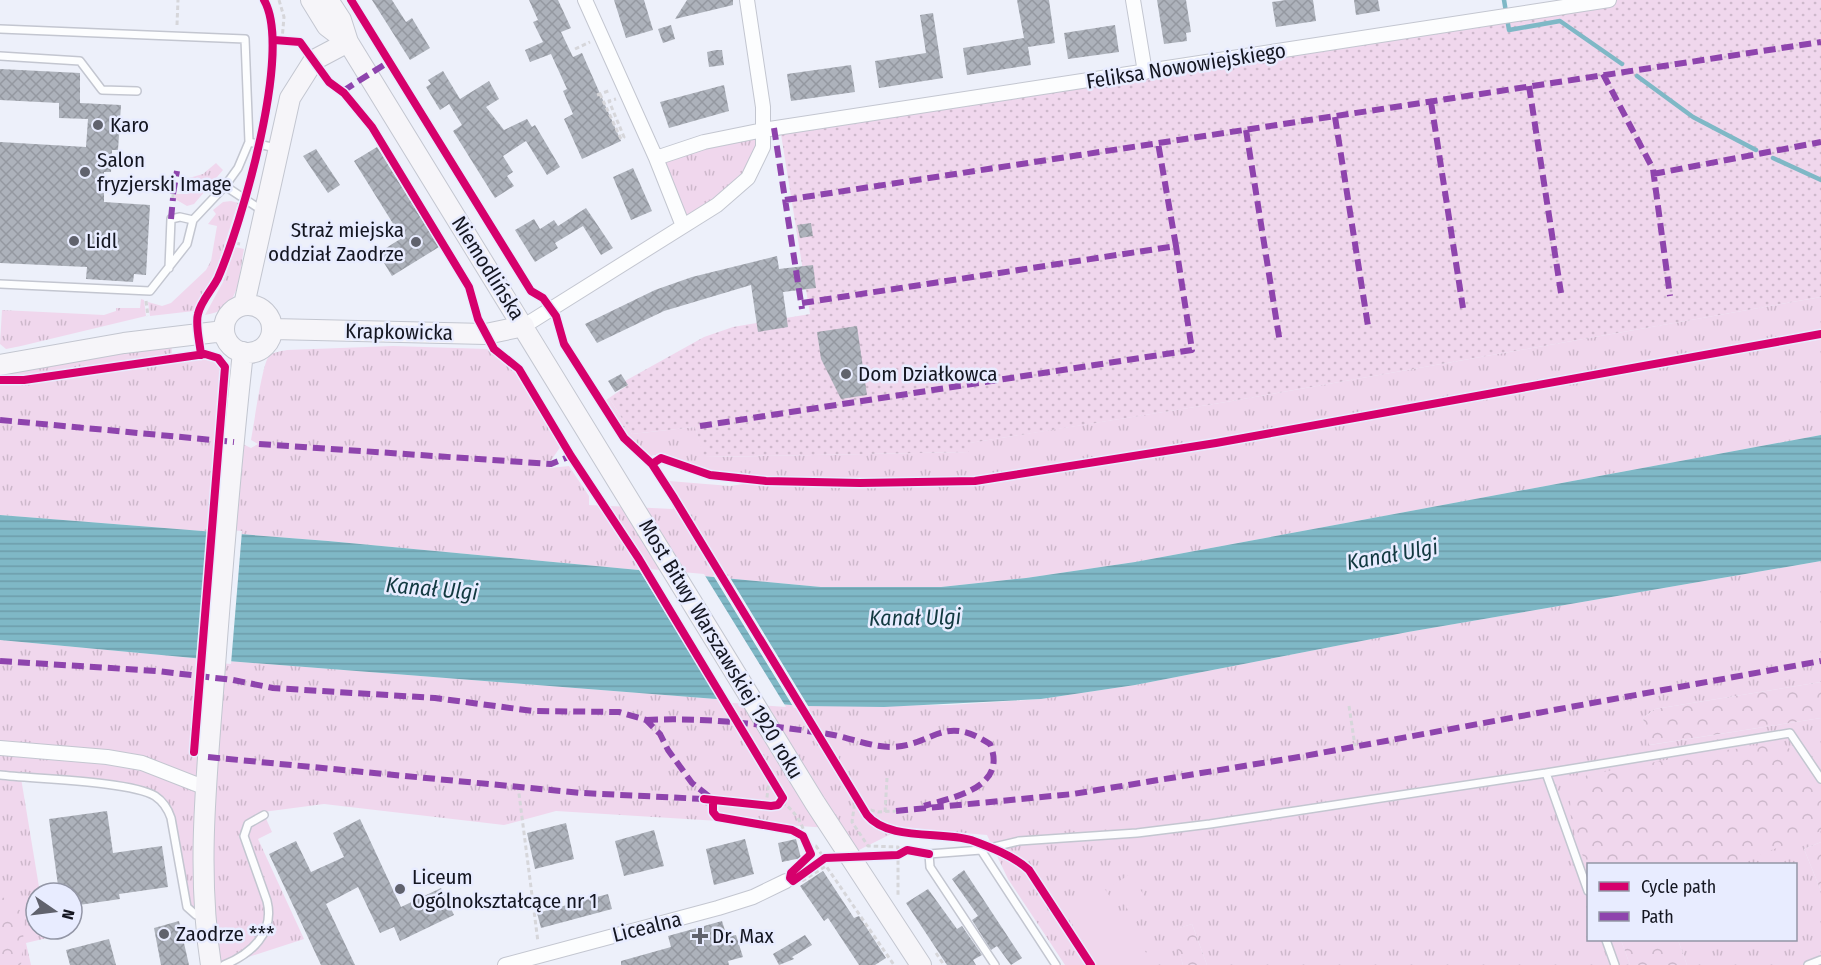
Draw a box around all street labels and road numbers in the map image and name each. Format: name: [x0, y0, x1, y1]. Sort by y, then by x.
street label: Feliksa Nowowiejskiego: [1084, 37, 1288, 95]
street label: Niemodlińska: [446, 211, 530, 325]
street label: Krapkowicka: [345, 318, 453, 346]
street label: Most Bitwy Warszawskiej 1920 roku: [633, 515, 809, 783]
street label: Licealna: [610, 906, 684, 948]

